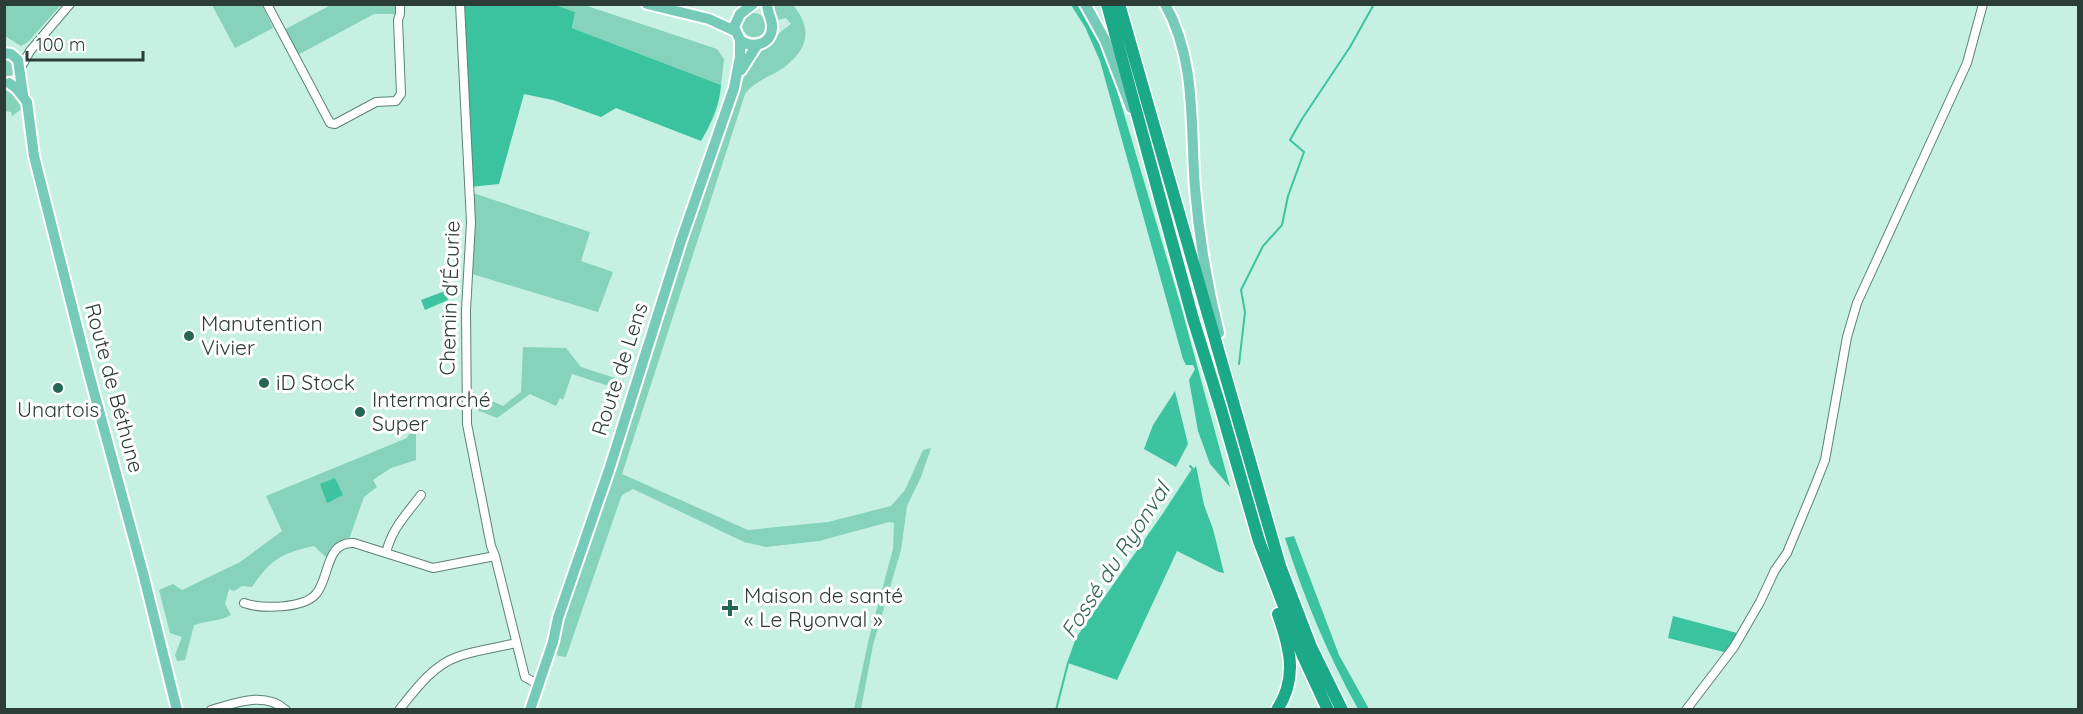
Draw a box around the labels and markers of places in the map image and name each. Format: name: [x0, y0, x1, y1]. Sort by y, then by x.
place label: Manutention Vivier: [201, 310, 323, 360]
marker: Manutention Vivier: [182, 329, 196, 343]
place label: iD Stock: [276, 369, 355, 395]
marker: iD Stock: [257, 376, 271, 390]
marker: Unartois: [51, 381, 65, 395]
place label: Intermarché Super: [372, 386, 491, 436]
place label: Unartois: [17, 396, 99, 422]
marker: Intermarché Super: [353, 405, 367, 419]
place label: Maison de santé « Le Ryonval »: [744, 582, 903, 632]
marker: Maison de santé « Le Ryonval »: [721, 599, 739, 617]

